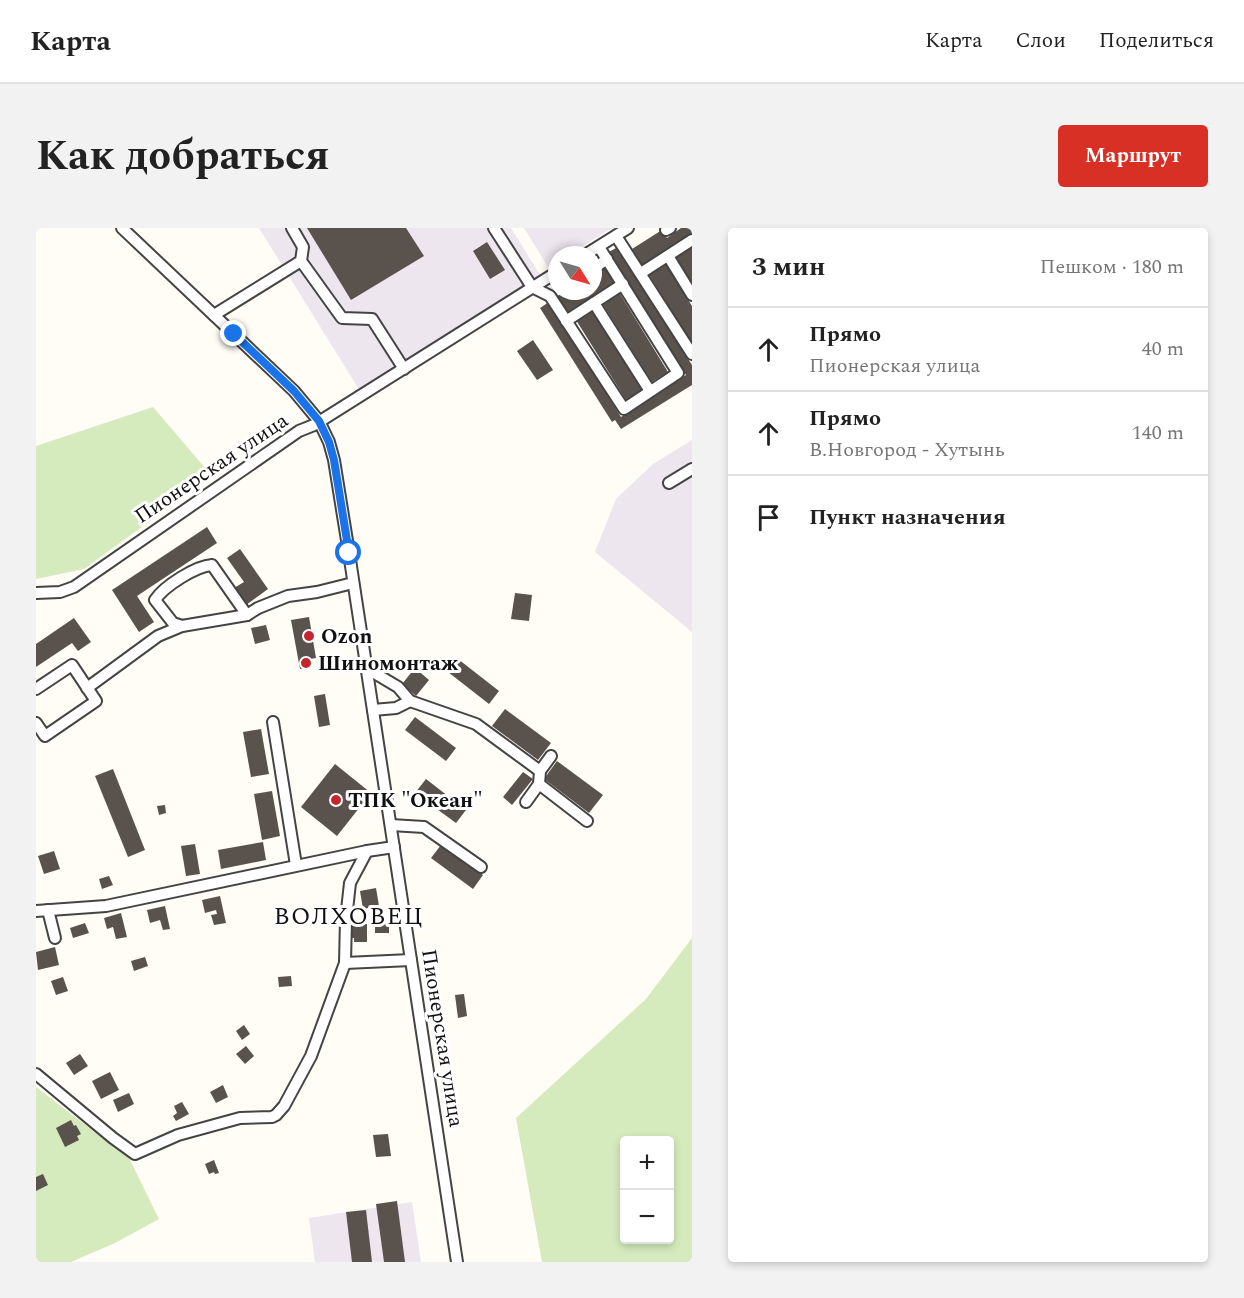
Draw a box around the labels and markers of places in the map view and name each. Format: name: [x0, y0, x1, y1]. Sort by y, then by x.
place label: Ozon: [321, 621, 373, 653]
marker: Ozon: [302, 629, 316, 643]
place label: Шиномонтаж: [318, 648, 459, 680]
marker: Шиномонтаж: [299, 656, 313, 670]
place label: ТПК "Океан": [348, 785, 483, 817]
marker: ТПК "Океан": [329, 793, 343, 807]

